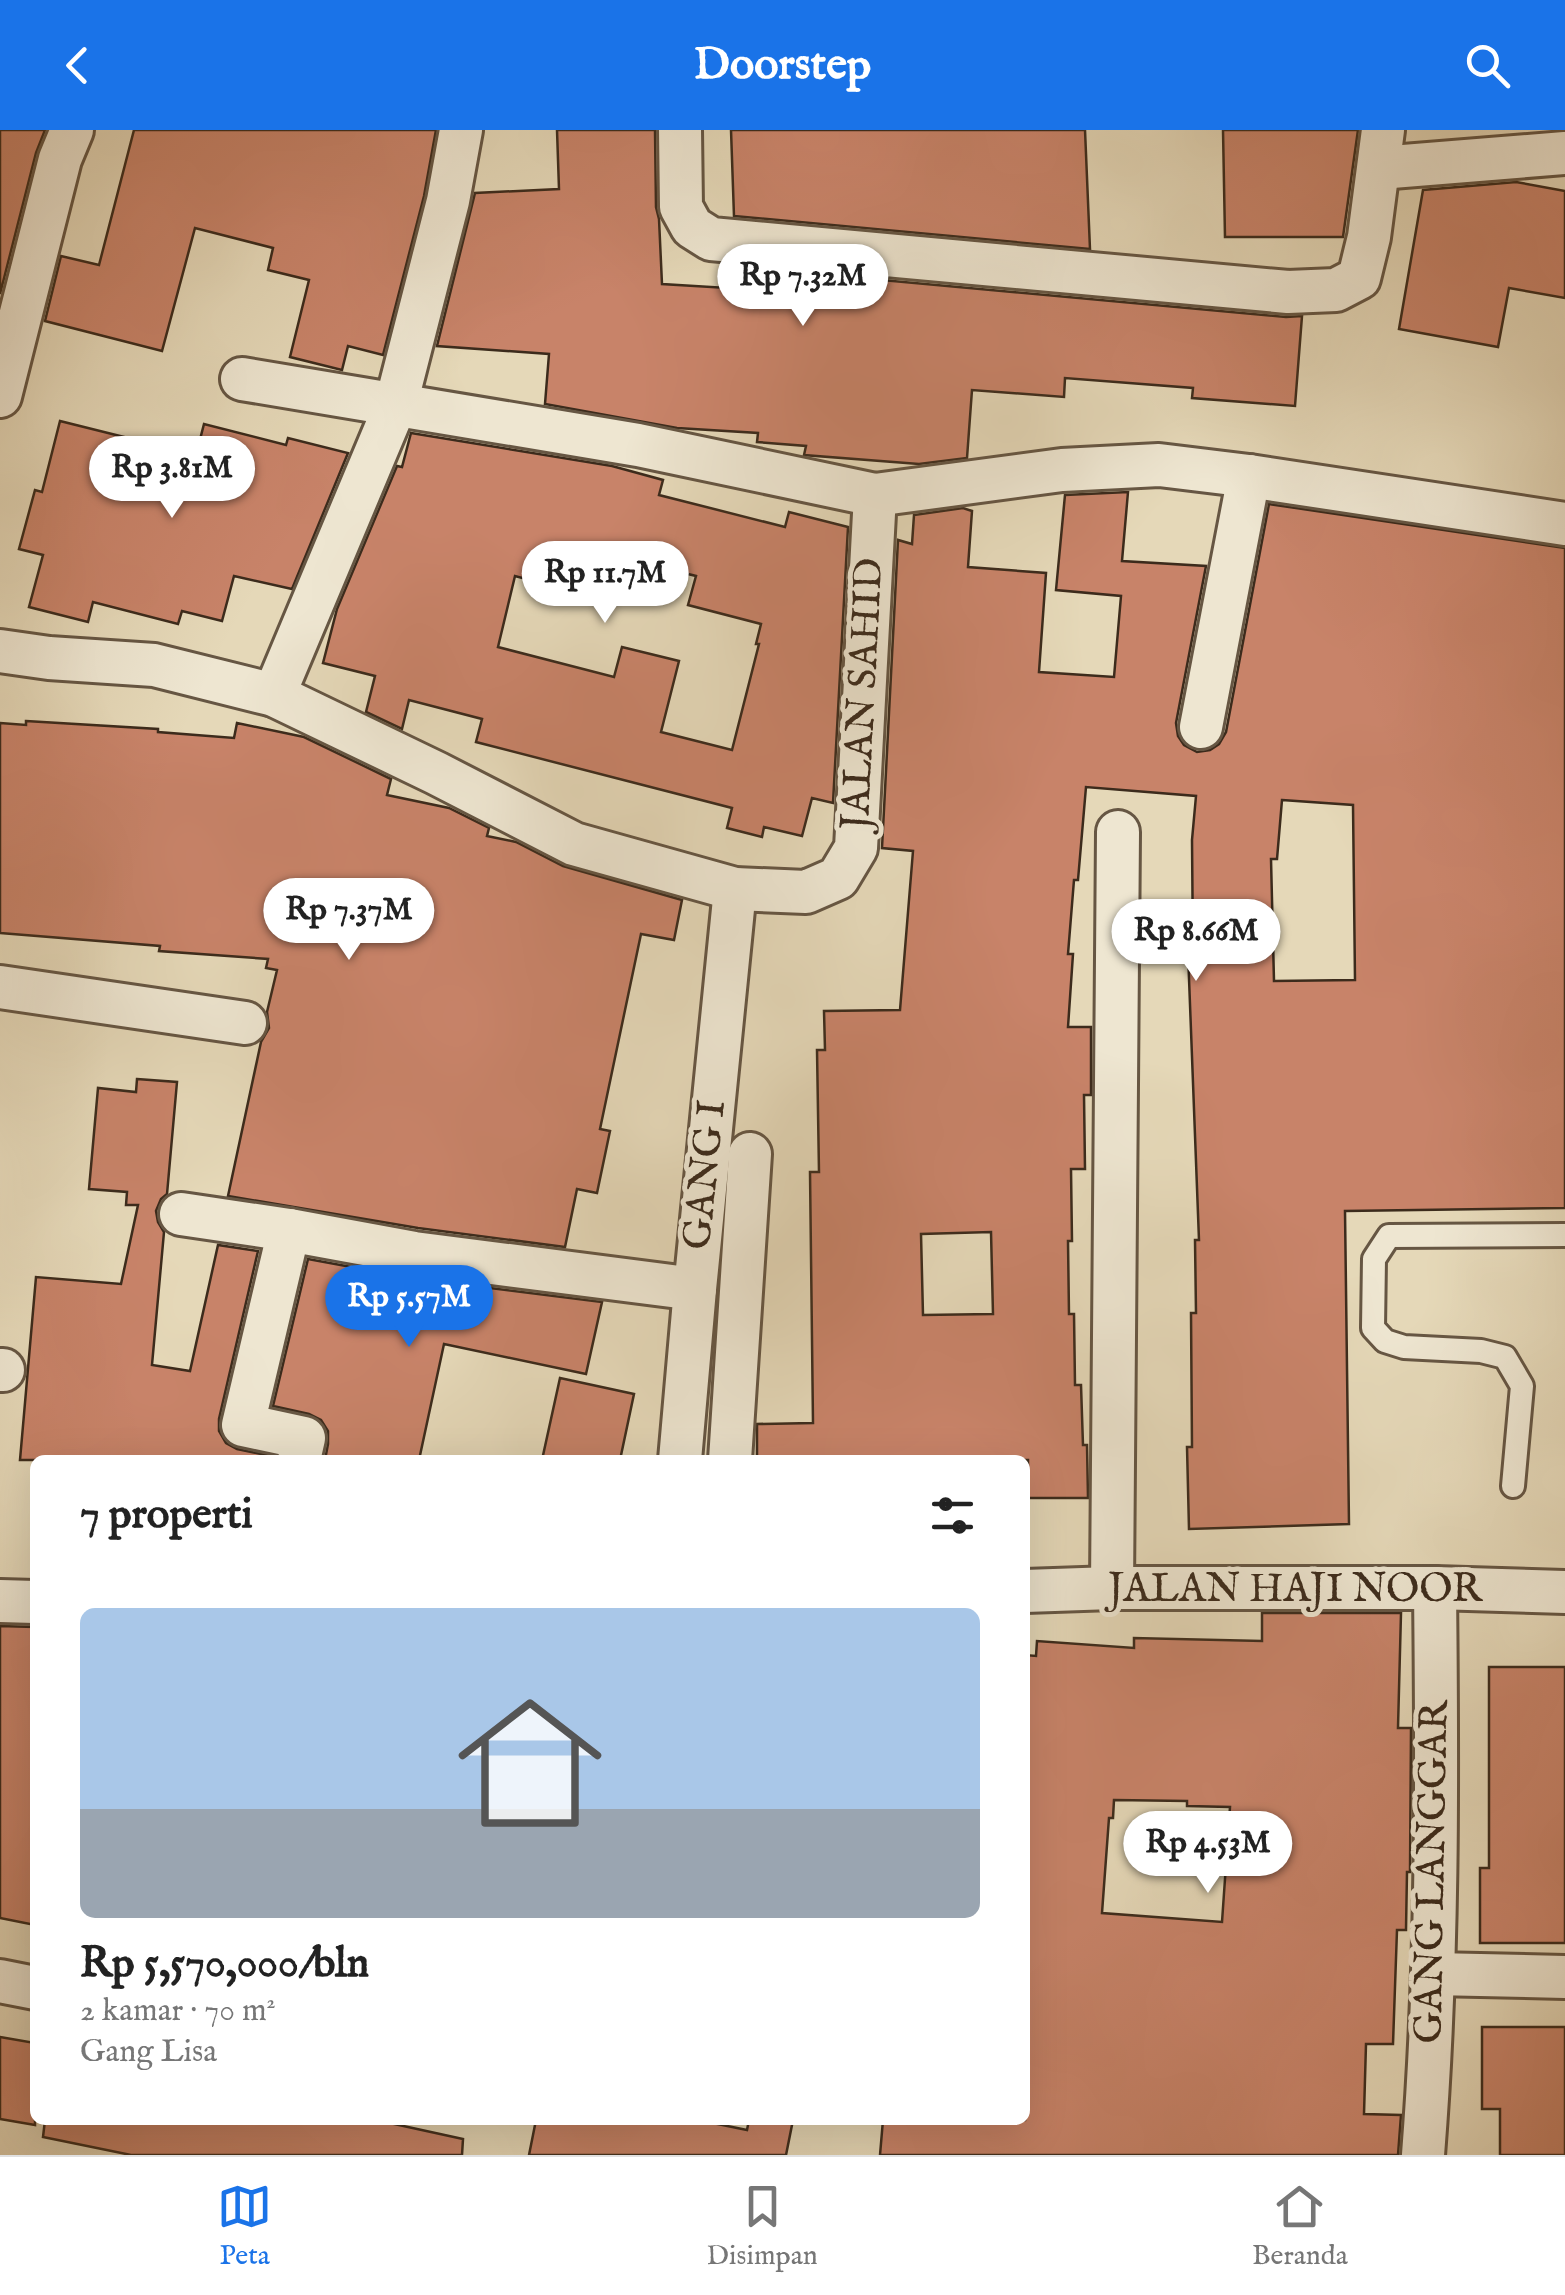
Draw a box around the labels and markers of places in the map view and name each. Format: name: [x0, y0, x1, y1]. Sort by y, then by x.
pin: Rp 7.32M: [700, 244, 906, 329]
pin: Rp 3.81M: [69, 436, 275, 521]
pin: Rp 11.7M: [502, 541, 708, 626]
pin: Rp 7.37M: [246, 878, 452, 963]
pin: Rp 8.66M: [1093, 899, 1299, 984]
pin: Rp 5.57M: [306, 1265, 512, 1350]
pin: Rp 4.53M: [1105, 1811, 1311, 1896]

